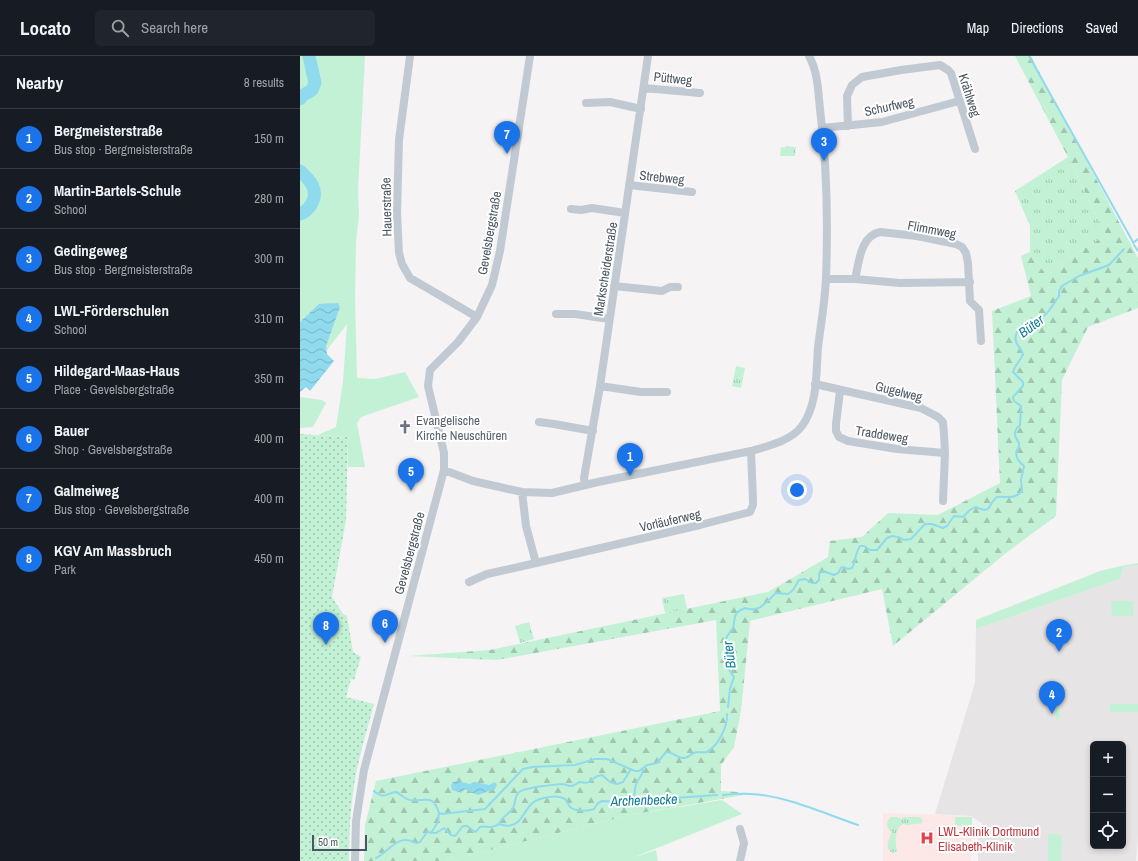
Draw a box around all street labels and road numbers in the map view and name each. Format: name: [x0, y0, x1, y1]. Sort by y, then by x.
street label: Püttweg: [653, 68, 693, 89]
street label: Krählweg: [955, 71, 984, 119]
street label: Schurfweg: [863, 93, 916, 120]
street label: Strebweg: [639, 167, 685, 188]
street label: Hauerstraße: [377, 177, 396, 237]
street label: Gevelsbergstraße: [474, 190, 505, 276]
street label: Flimmweg: [906, 216, 958, 243]
street label: Markscheiderstraße: [590, 221, 621, 317]
street label: Gugelweg: [874, 377, 924, 406]
street label: Traddeweg: [854, 422, 909, 447]
street label: Vorläuferweg: [638, 505, 702, 536]
street label: Gevelsbergstraße: [390, 510, 429, 596]

